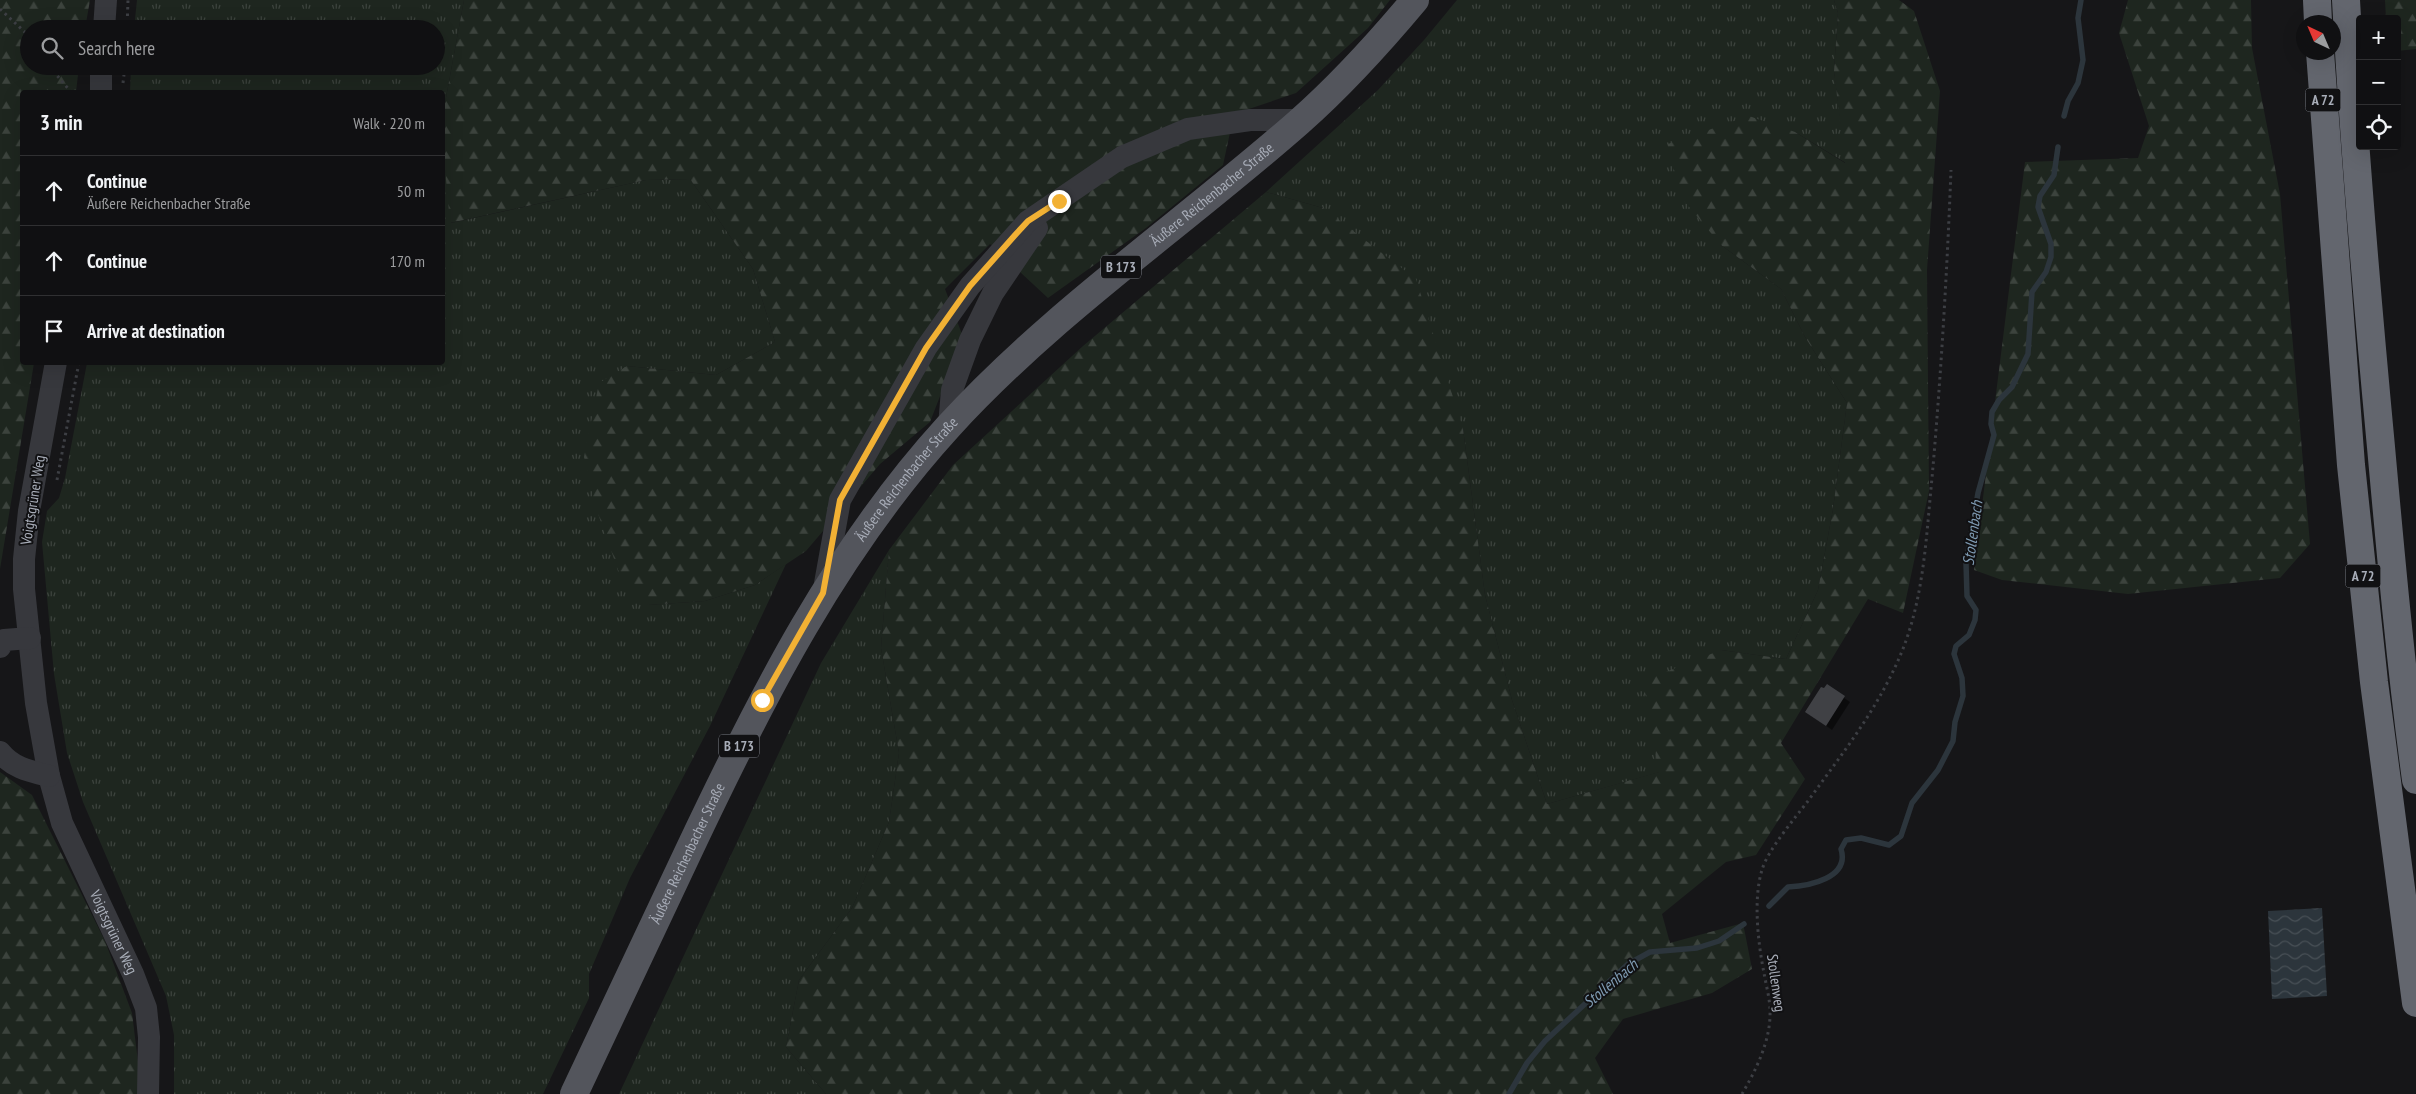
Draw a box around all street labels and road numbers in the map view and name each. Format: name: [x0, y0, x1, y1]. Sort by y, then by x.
road number: A 72: [2306, 88, 2340, 112]
street label: Äußere Reichenbacher Straße: [1146, 138, 1277, 250]
road number: B 173: [1101, 256, 1141, 278]
street label: Äußere Reichenbacher Straße: [851, 413, 962, 545]
street label: Voigtsgrüner Weg: [16, 454, 49, 547]
road number: A 72: [2346, 564, 2380, 588]
road number: B 173: [719, 734, 759, 758]
street label: Äußere Reichenbacher Straße: [646, 780, 729, 927]
street label: Voigtsgrüner Weg: [86, 886, 142, 977]
street label: Stollenweg: [1763, 953, 1790, 1013]

